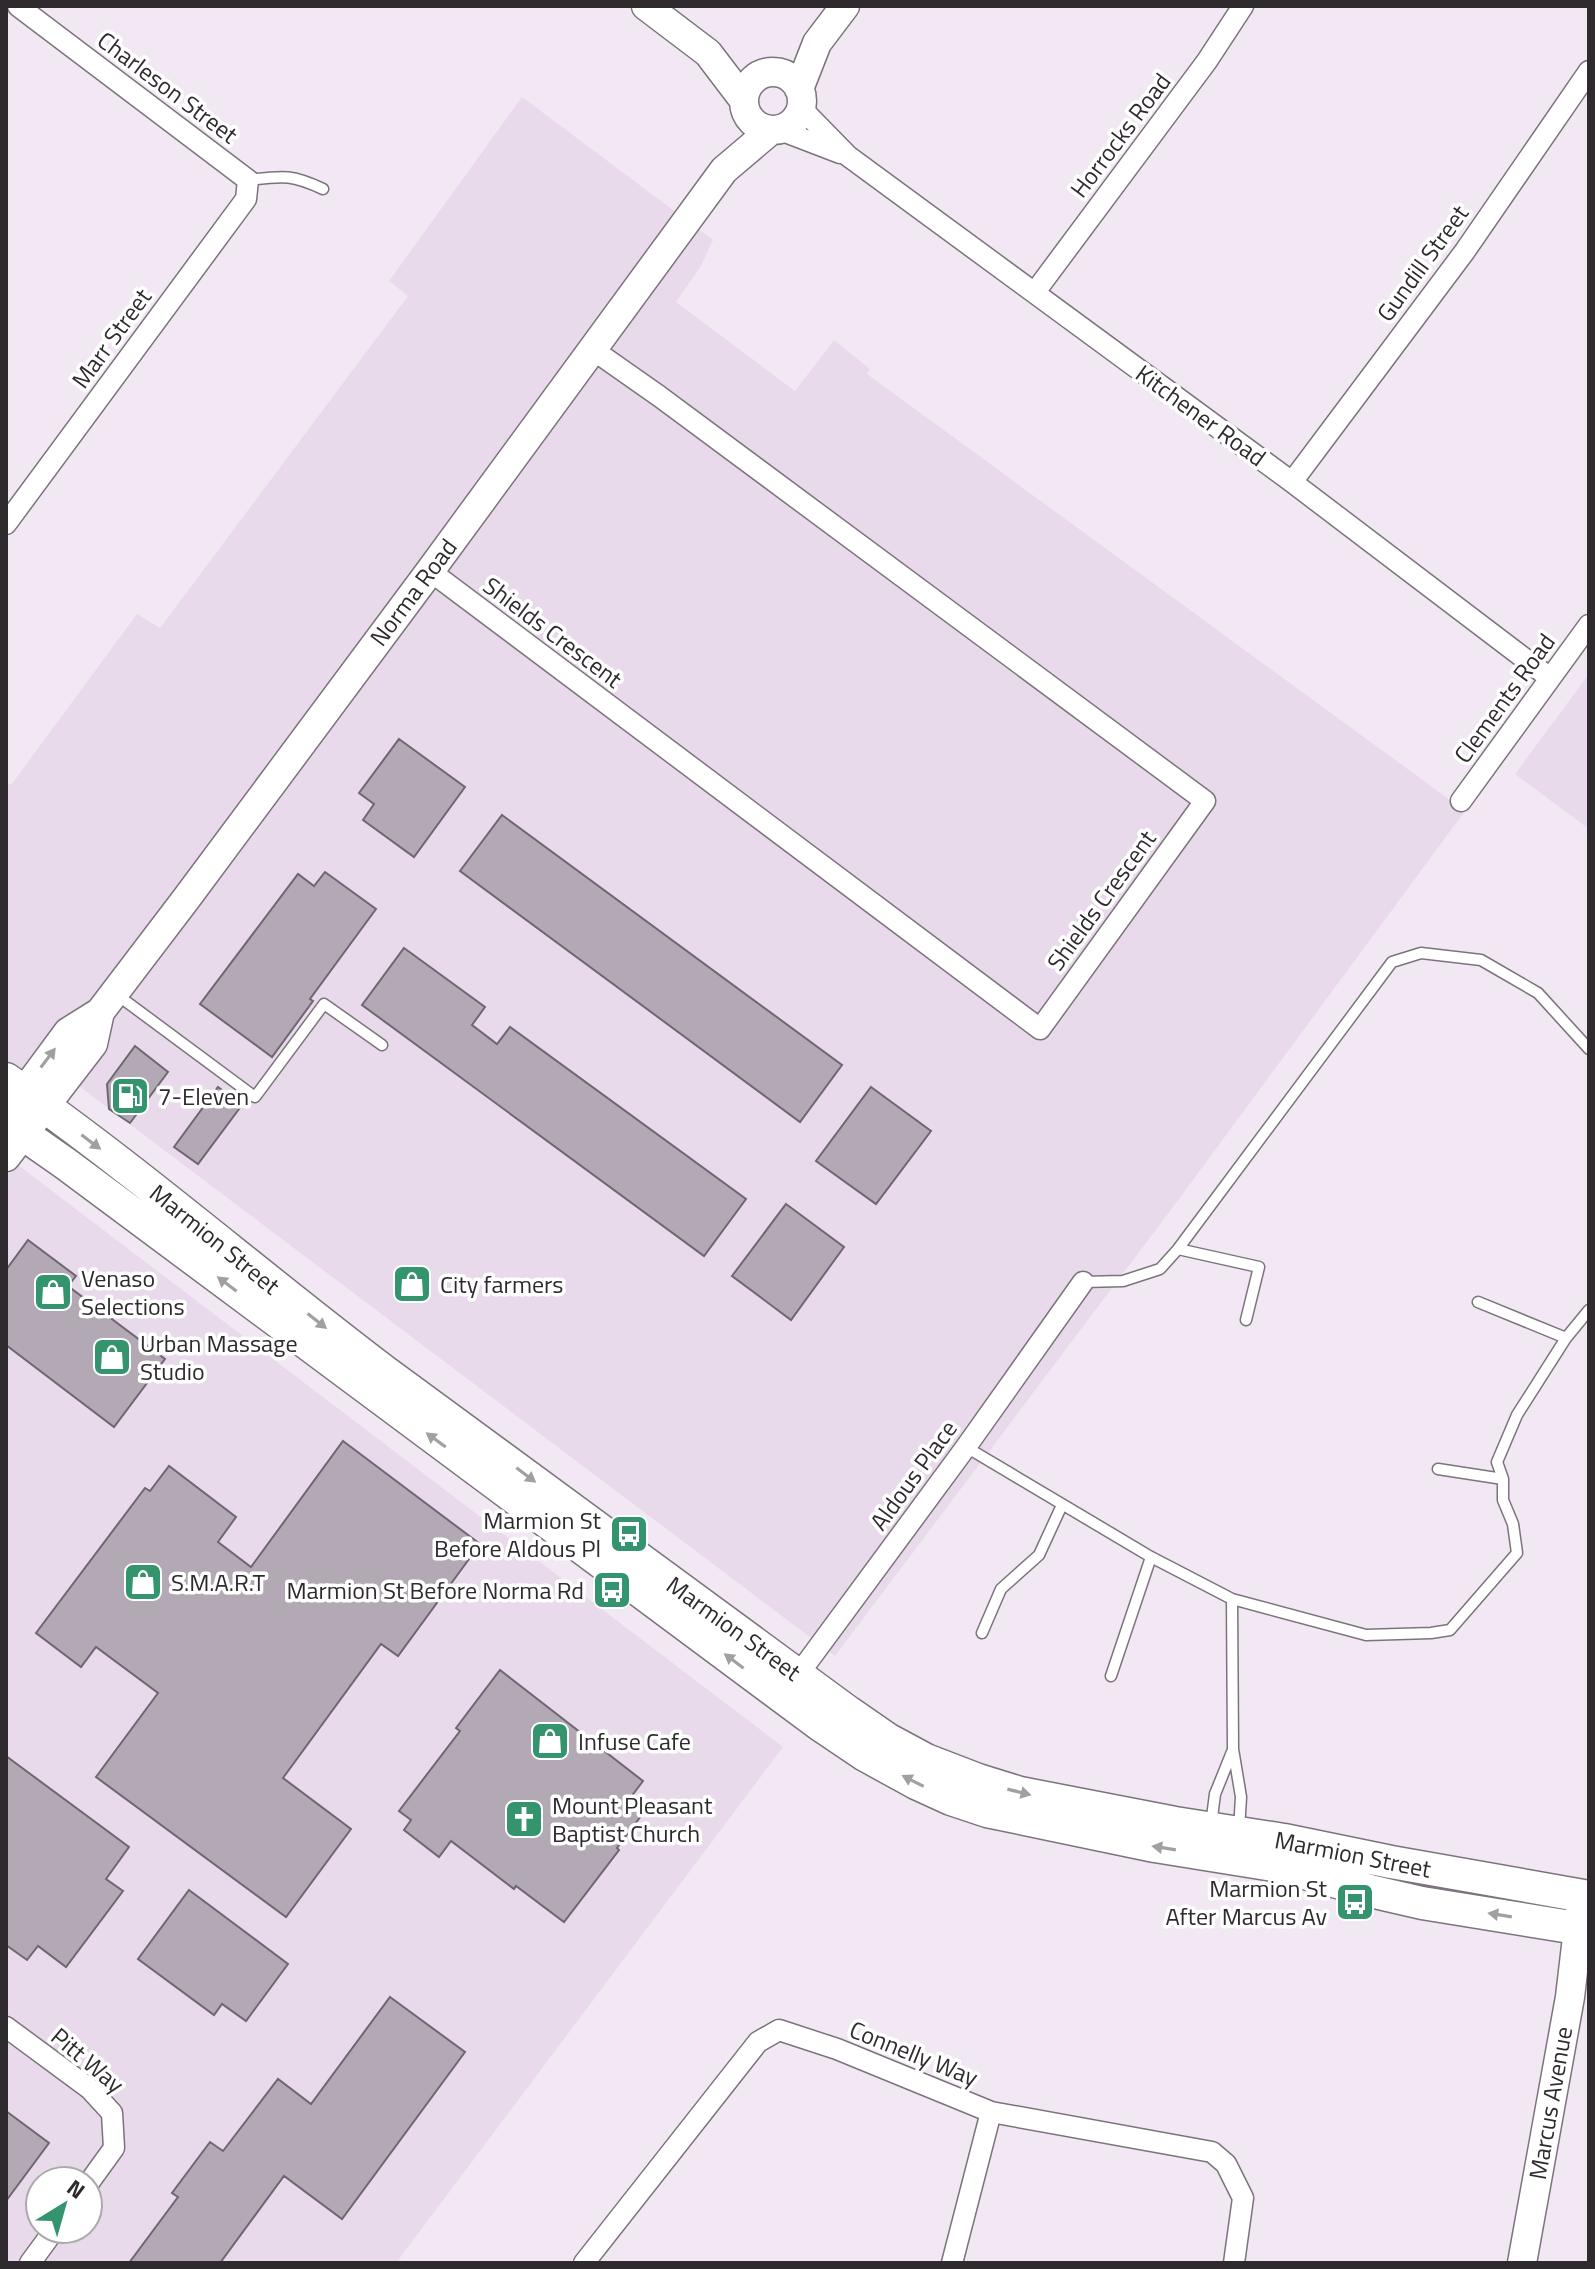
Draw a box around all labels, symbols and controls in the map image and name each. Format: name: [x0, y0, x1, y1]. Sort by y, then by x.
street label: Charleson Street: [90, 22, 246, 152]
street label: Horrocks Road: [1061, 65, 1179, 205]
street label: Gundill Street: [1367, 197, 1477, 329]
street label: Marr Street: [62, 280, 160, 395]
street label: Kitchener Road: [1128, 355, 1274, 475]
street label: Norma Road: [361, 531, 465, 653]
street label: Shields Crescent: [476, 568, 631, 697]
street label: Clements Road: [1445, 626, 1563, 770]
street label: Shields Crescent: [1038, 822, 1165, 978]
one-way arrow: [39, 1048, 55, 1068]
fuel station icon: 7-Eleven: [109, 1075, 151, 1117]
place label: 7-Eleven: [158, 1078, 249, 1114]
one-way arrow: [81, 1134, 101, 1150]
street label: Marmion Street: [142, 1175, 288, 1303]
place label: Venaso Selections: [81, 1260, 185, 1324]
shop icon: City farmers: [391, 1263, 433, 1305]
place label: City farmers: [440, 1266, 564, 1302]
shop icon: Venaso Selections: [32, 1271, 74, 1313]
one-way arrow: [217, 1277, 237, 1293]
one-way arrow: [307, 1312, 327, 1328]
place label: Urban Massage Studio: [140, 1325, 298, 1389]
shop icon: Urban Massage Studio: [91, 1336, 133, 1378]
street label: Aldous Place: [861, 1412, 965, 1538]
one-way arrow: [425, 1432, 446, 1448]
one-way arrow: [516, 1467, 537, 1482]
place label: Marmion St Before Aldous Pl: [434, 1502, 602, 1566]
bus stop icon: Marmion St Before Aldous Pl: [608, 1513, 650, 1555]
shop icon: S.M.A.R.T: [122, 1561, 164, 1603]
place label: S.M.A.R.T: [171, 1564, 265, 1600]
street label: Marmion Street: [659, 1567, 809, 1689]
bus stop icon: Marmion St Before Norma Rd: [591, 1569, 633, 1611]
place label: Marmion St Before Norma Rd: [286, 1572, 584, 1608]
one-way arrow: [724, 1654, 744, 1670]
shop icon: Infuse Cafe: [529, 1720, 571, 1762]
place label: Infuse Cafe: [578, 1723, 691, 1759]
one-way arrow: [902, 1774, 925, 1788]
one-way arrow: [1006, 1786, 1031, 1799]
place label: Mount Pleasant Baptist Church: [552, 1787, 713, 1851]
church icon: Mount Pleasant Baptist Church: [503, 1798, 545, 1840]
street label: Marmion Street: [1272, 1821, 1435, 1887]
one-way arrow: [1151, 1841, 1176, 1853]
place label: Marmion St After Marcus Av: [1165, 1870, 1328, 1934]
bus stop icon: Marmion St After Marcus Av: [1334, 1881, 1376, 1923]
one-way arrow: [1488, 1909, 1513, 1921]
street label: Connelly Way: [844, 2011, 984, 2095]
street label: Pitt Way: [43, 2019, 133, 2102]
street label: Marcus Avenue: [1519, 2024, 1581, 2182]
north arrow: [24, 2165, 104, 2245]
text: N: [60, 2171, 92, 2207]

